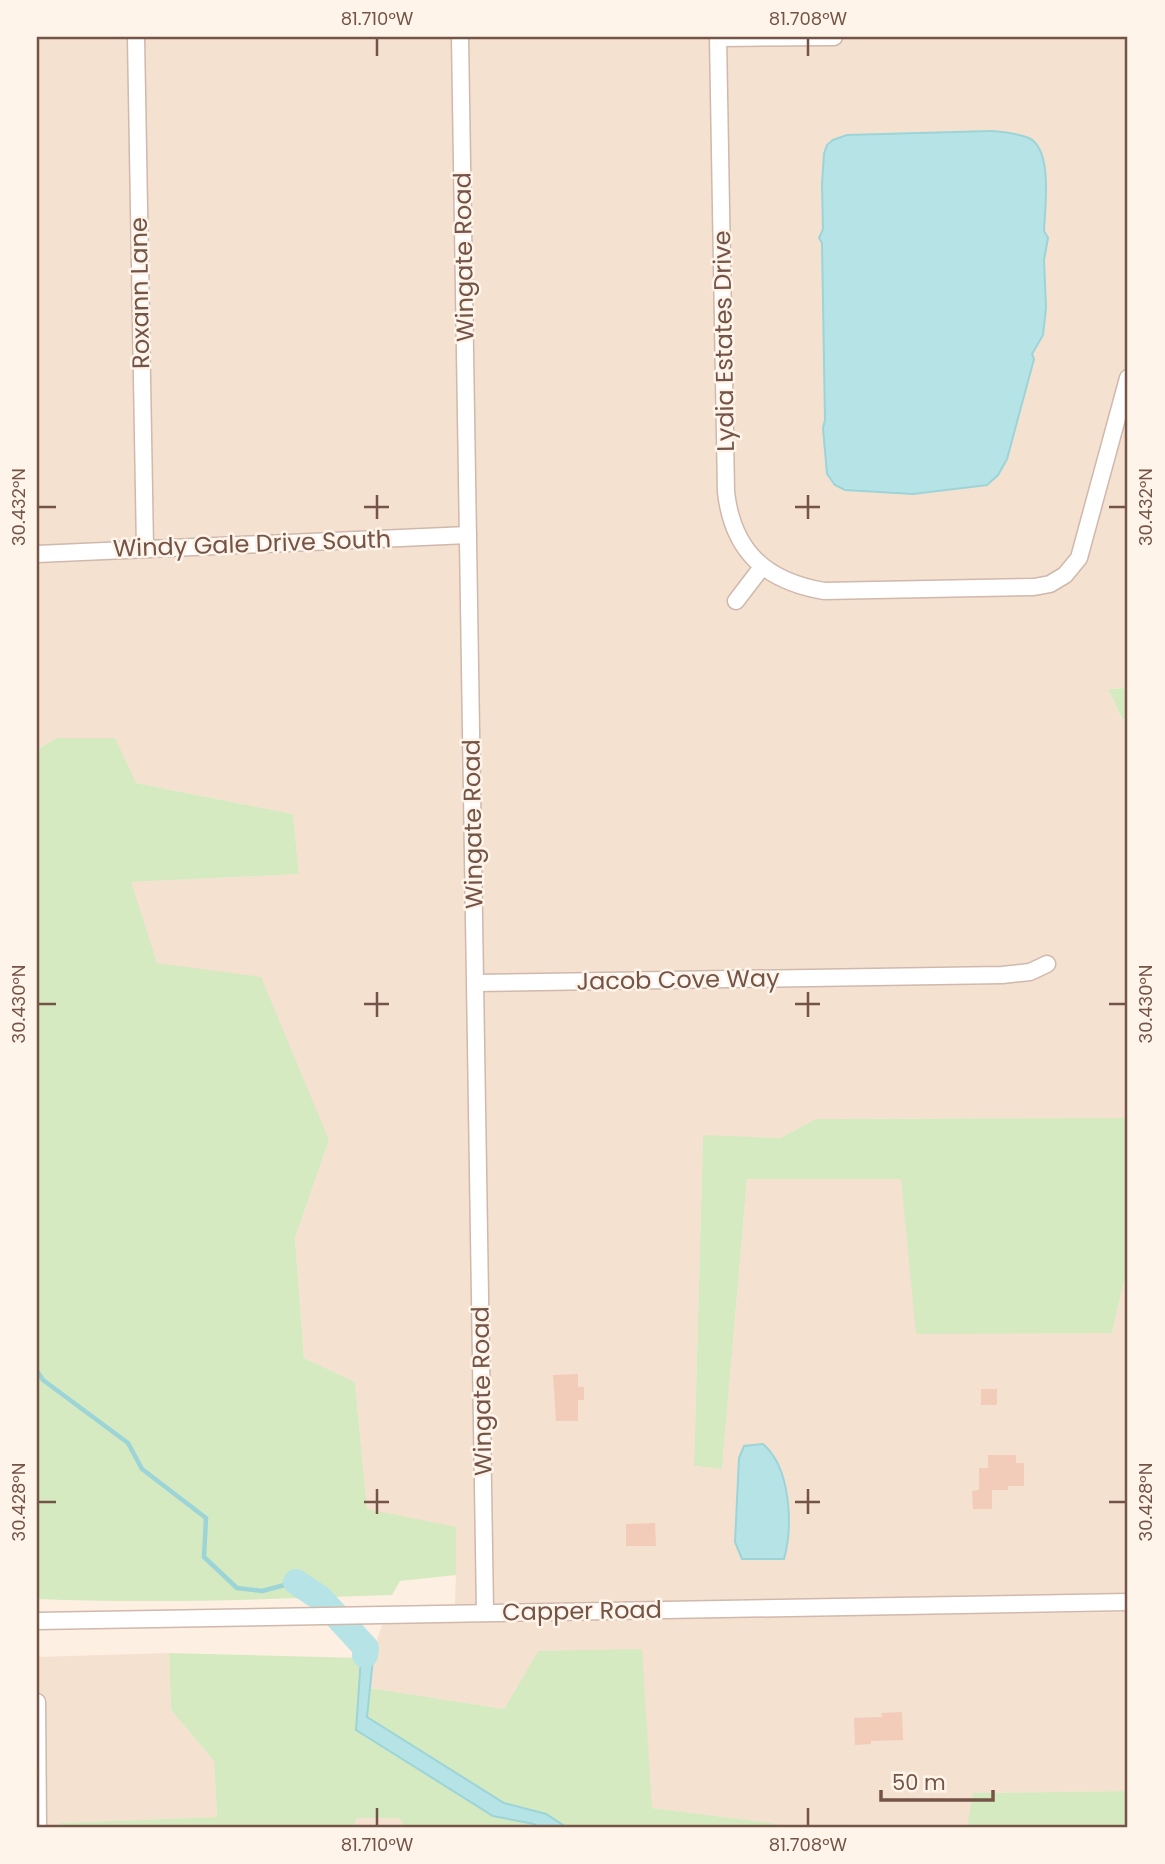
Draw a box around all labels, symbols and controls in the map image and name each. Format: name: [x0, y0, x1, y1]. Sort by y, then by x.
text: 81.710°W: [341, 6, 414, 31]
text: 81.708°W: [769, 6, 848, 31]
street label: Wingate Road: [446, 172, 481, 342]
street label: Roxann Lane: [122, 217, 157, 369]
street label: Lydia Estates Drive: [705, 230, 742, 452]
text: 30.432°N: [6, 468, 31, 546]
text: 30.432°N: [1133, 468, 1158, 546]
street label: Windy Gale Drive South: [112, 522, 392, 565]
street label: Wingate Road: [455, 739, 490, 909]
street label: Jacob Cove Way: [576, 961, 780, 998]
text: 30.430°N: [6, 965, 31, 1043]
text: 30.430°N: [1133, 965, 1158, 1043]
street label: Wingate Road: [464, 1306, 499, 1476]
text: 30.428°N: [6, 1463, 31, 1541]
text: 30.428°N: [1133, 1463, 1158, 1541]
street label: Capper Road: [502, 1593, 662, 1628]
scale bar: [881, 1759, 993, 1803]
text: 50 m: [892, 1768, 946, 1797]
text: 81.710°W: [341, 1832, 414, 1857]
text: 81.708°W: [769, 1832, 848, 1857]

